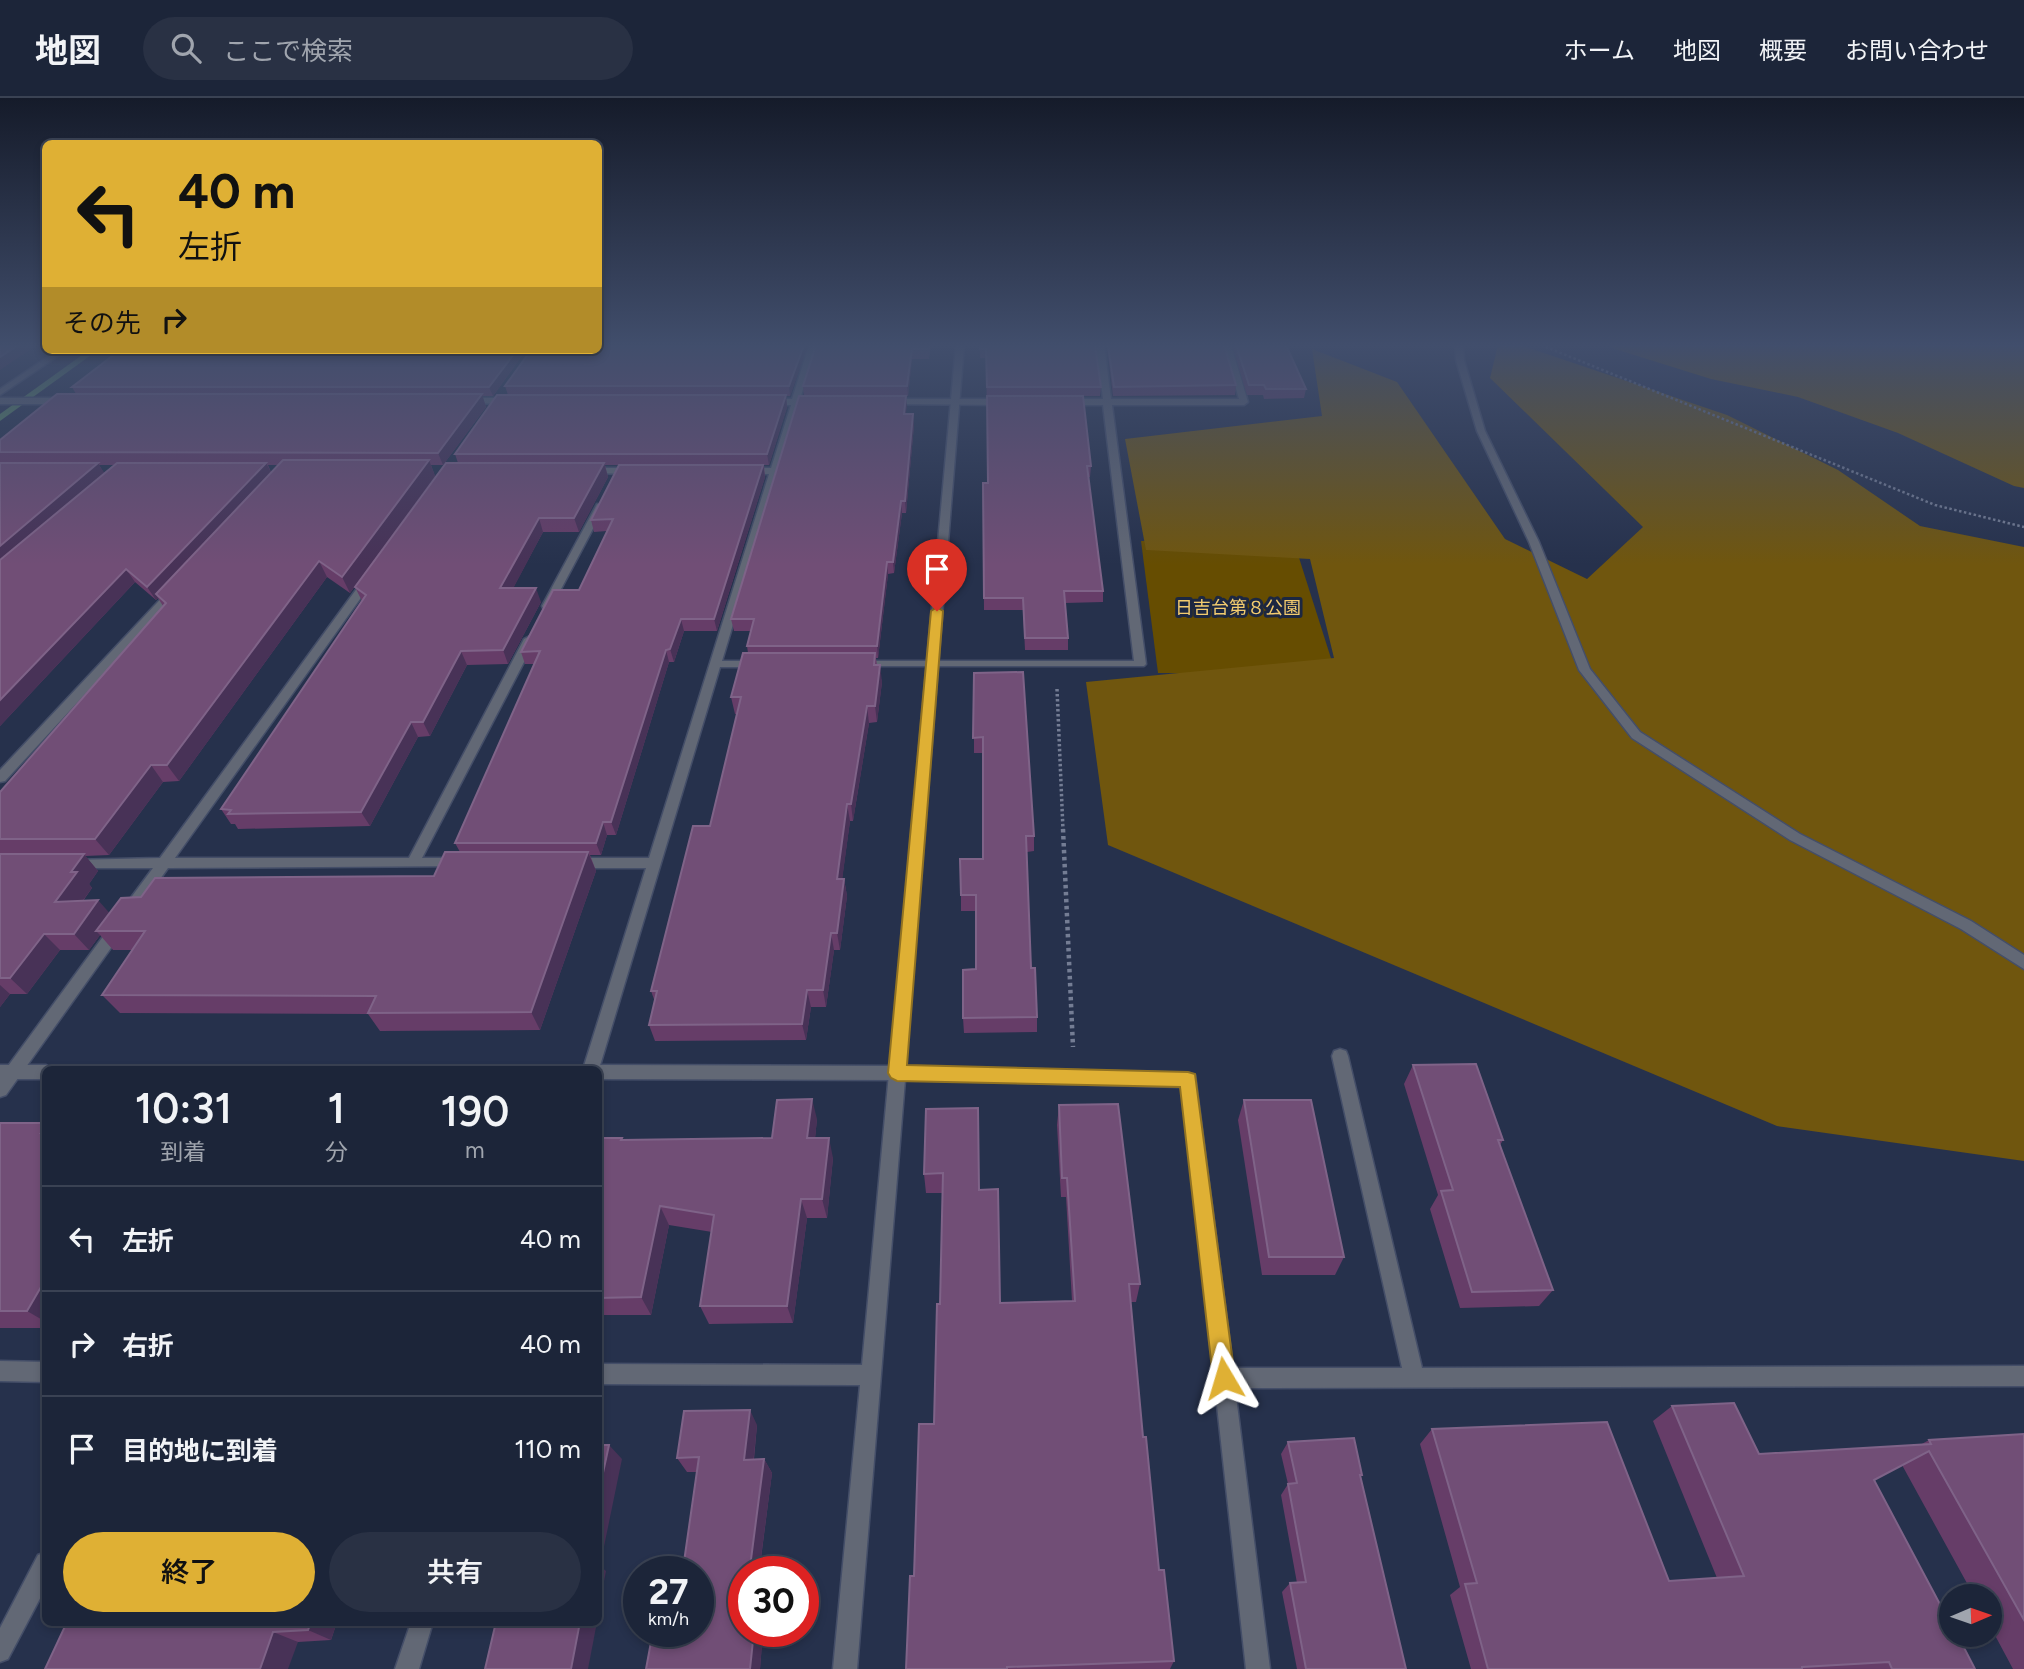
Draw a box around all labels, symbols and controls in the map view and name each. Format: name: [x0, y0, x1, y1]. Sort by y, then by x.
search box: [143, 17, 633, 80]
icon: search: [167, 29, 205, 67]
text: 地図: [35, 31, 101, 70]
text: ここで検索: [223, 35, 353, 67]
text: ホーム: [1564, 36, 1635, 65]
text: 地図: [1673, 36, 1721, 65]
text: 概要: [1759, 36, 1807, 65]
text: お問い合わせ: [1845, 36, 1989, 65]
text: 40 m: [178, 161, 295, 220]
icon: left: [63, 168, 154, 259]
text: 左折: [178, 228, 242, 266]
icon: right: [155, 301, 193, 339]
text: その先: [63, 307, 141, 339]
pin: [907, 539, 967, 611]
icon: arrive: [918, 550, 956, 588]
park label: 日吉台第８公園: [1175, 597, 1301, 619]
text: 10:31: [135, 1083, 232, 1134]
text: 1: [327, 1083, 345, 1134]
text: 190: [440, 1086, 509, 1137]
text: m: [465, 1136, 485, 1164]
text: 到着: [160, 1138, 206, 1166]
text: 分: [325, 1138, 348, 1166]
icon: left: [63, 1220, 101, 1258]
text: 40 m: [520, 1223, 581, 1255]
text: 左折: [122, 1225, 174, 1257]
icon: right: [63, 1325, 101, 1363]
text: 40 m: [520, 1328, 581, 1360]
text: 右折: [122, 1330, 174, 1362]
position arrow: [1187, 1341, 1261, 1415]
icon: arrive: [63, 1430, 101, 1468]
text: 110 m: [514, 1433, 581, 1465]
text: 目的地に到着: [122, 1435, 278, 1467]
button: 終了: [63, 1532, 315, 1612]
button: 共有: [329, 1532, 581, 1612]
speed limit sign: 30: [728, 1556, 819, 1647]
text: 27: [649, 1571, 688, 1613]
north arrow: [1939, 1584, 2002, 1647]
map controls: [1939, 1584, 2002, 1647]
text: km/h: [648, 1608, 689, 1630]

